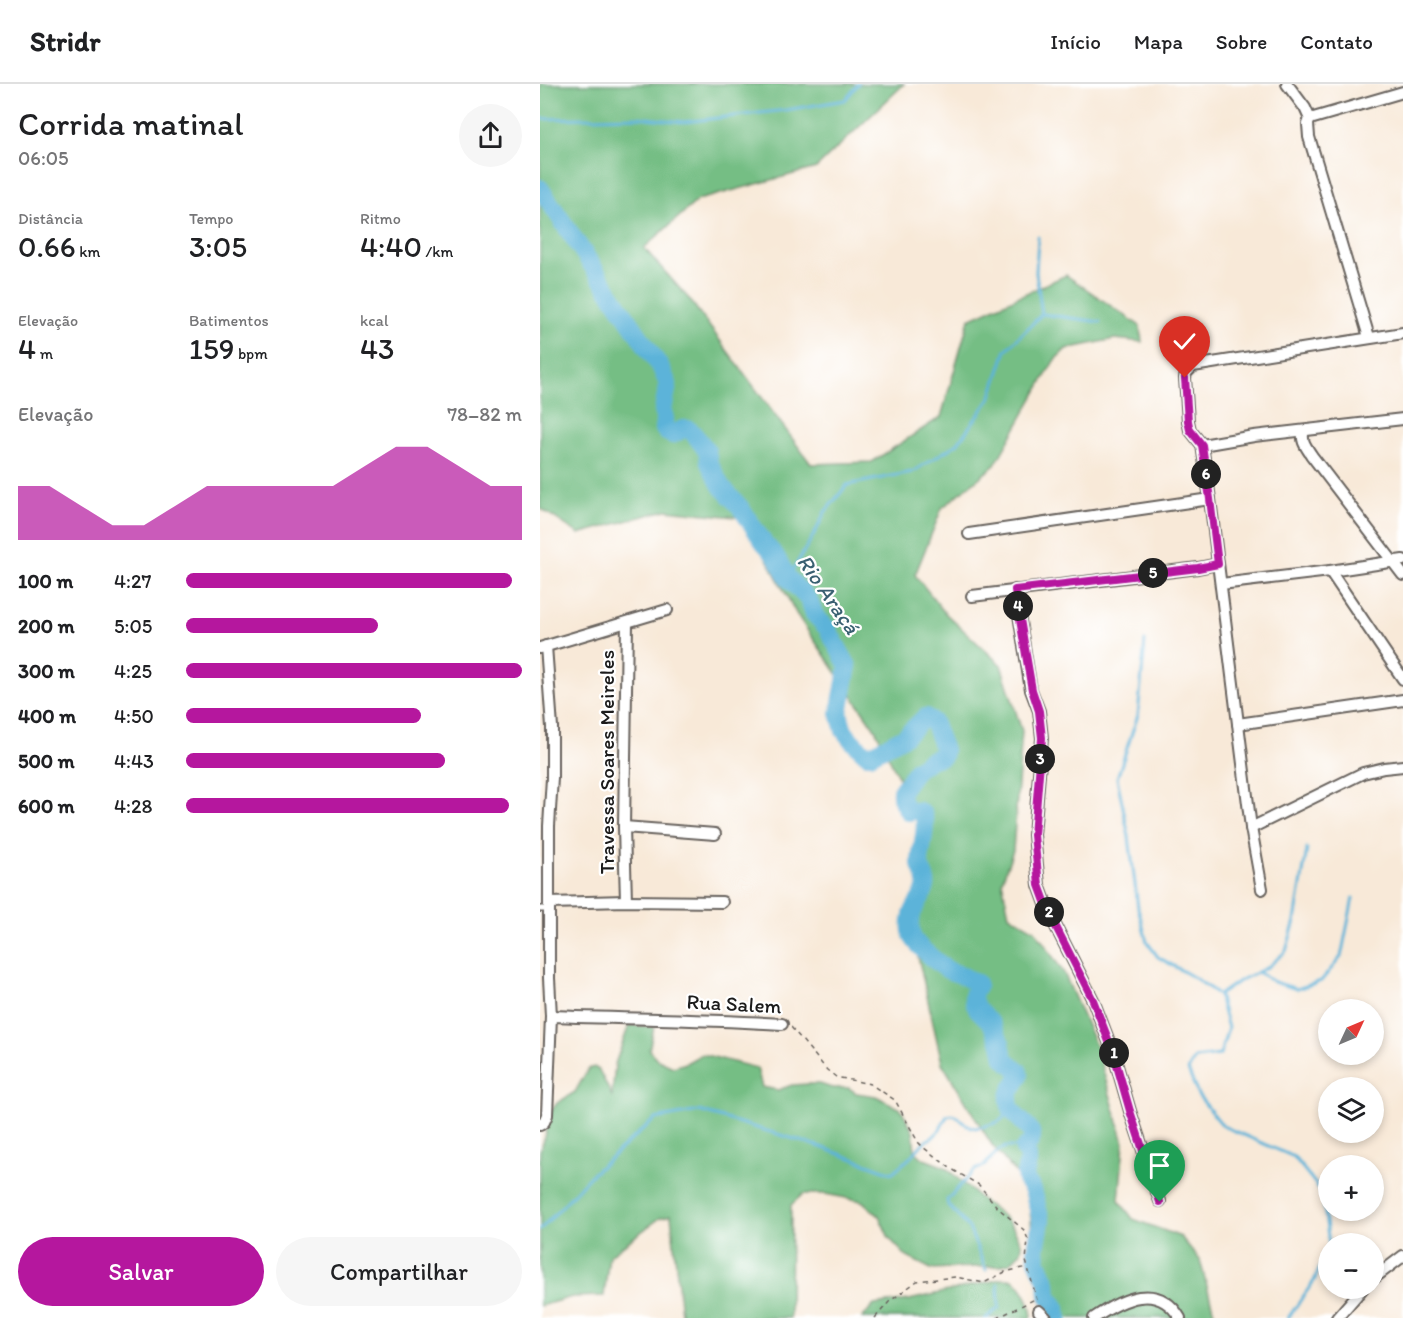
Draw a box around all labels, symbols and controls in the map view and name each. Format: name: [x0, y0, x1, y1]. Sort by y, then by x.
text: Stridr: [30, 24, 100, 58]
text: Início: [1050, 29, 1101, 54]
text: Mapa: [1134, 29, 1183, 54]
text: Sobre: [1216, 29, 1267, 54]
text: Contato: [1300, 29, 1373, 54]
text: Corrida matinal: [18, 104, 244, 143]
button: share: [459, 104, 522, 167]
text: 06:05: [18, 146, 69, 170]
text: Distância: [18, 209, 83, 228]
text: Tempo: [189, 209, 234, 228]
text: Ritmo: [360, 209, 401, 228]
text: 0.66: [18, 228, 76, 265]
text: 3:05: [189, 228, 247, 265]
text: 4:40: [360, 228, 422, 265]
text: km: [76, 242, 100, 261]
text: /km: [422, 242, 453, 261]
text: Elevação: [18, 311, 78, 330]
text: Batimentos: [189, 311, 269, 330]
text: kcal: [360, 311, 388, 330]
pin: [1159, 316, 1210, 378]
icon: check: [1168, 325, 1201, 358]
text: 4: [18, 330, 36, 367]
text: 159: [189, 330, 234, 367]
text: 43: [360, 330, 394, 367]
text: m: [36, 344, 53, 363]
text: bpm: [234, 344, 268, 363]
text: Elevação: [18, 402, 93, 426]
text: 78–82 m: [447, 402, 522, 426]
pin: 6: [1191, 459, 1221, 489]
text: 6: [1202, 464, 1210, 483]
water label: Rio Araçá: [791, 549, 866, 640]
pin: 5: [1138, 558, 1168, 588]
text: 5: [1149, 563, 1157, 582]
text: 100 m: [18, 569, 73, 593]
text: 4:27: [114, 569, 151, 593]
pin: 4: [1003, 591, 1033, 621]
text: 4: [1013, 596, 1023, 615]
text: 200 m: [18, 614, 74, 638]
text: 5:05: [114, 614, 152, 638]
street label: Travessa Soares Meireles: [594, 650, 619, 874]
text: 300 m: [18, 659, 75, 683]
text: 4:25: [114, 659, 152, 683]
text: 400 m: [18, 704, 76, 728]
text: 4:50: [114, 704, 154, 728]
pin: 3: [1025, 744, 1055, 774]
text: 500 m: [18, 749, 74, 773]
text: 4:43: [114, 749, 154, 773]
text: 3: [1036, 749, 1044, 768]
text: 600 m: [18, 794, 75, 818]
text: 4:28: [114, 794, 152, 818]
pin: 2: [1034, 897, 1064, 927]
text: 2: [1045, 902, 1053, 921]
street label: Rua Salem: [686, 989, 782, 1018]
north arrow: [1318, 999, 1384, 1065]
map controls: [1318, 999, 1384, 1299]
pin: 1: [1099, 1038, 1129, 1068]
text: 1: [1110, 1043, 1118, 1062]
button: layers: [1318, 1077, 1384, 1143]
pin: [1134, 1140, 1185, 1202]
icon: arrive: [1143, 1149, 1176, 1182]
button: +: [1318, 1155, 1384, 1221]
button: −: [1318, 1233, 1384, 1299]
button: Salvar: [18, 1237, 264, 1306]
button: Compartilhar: [276, 1237, 522, 1306]

